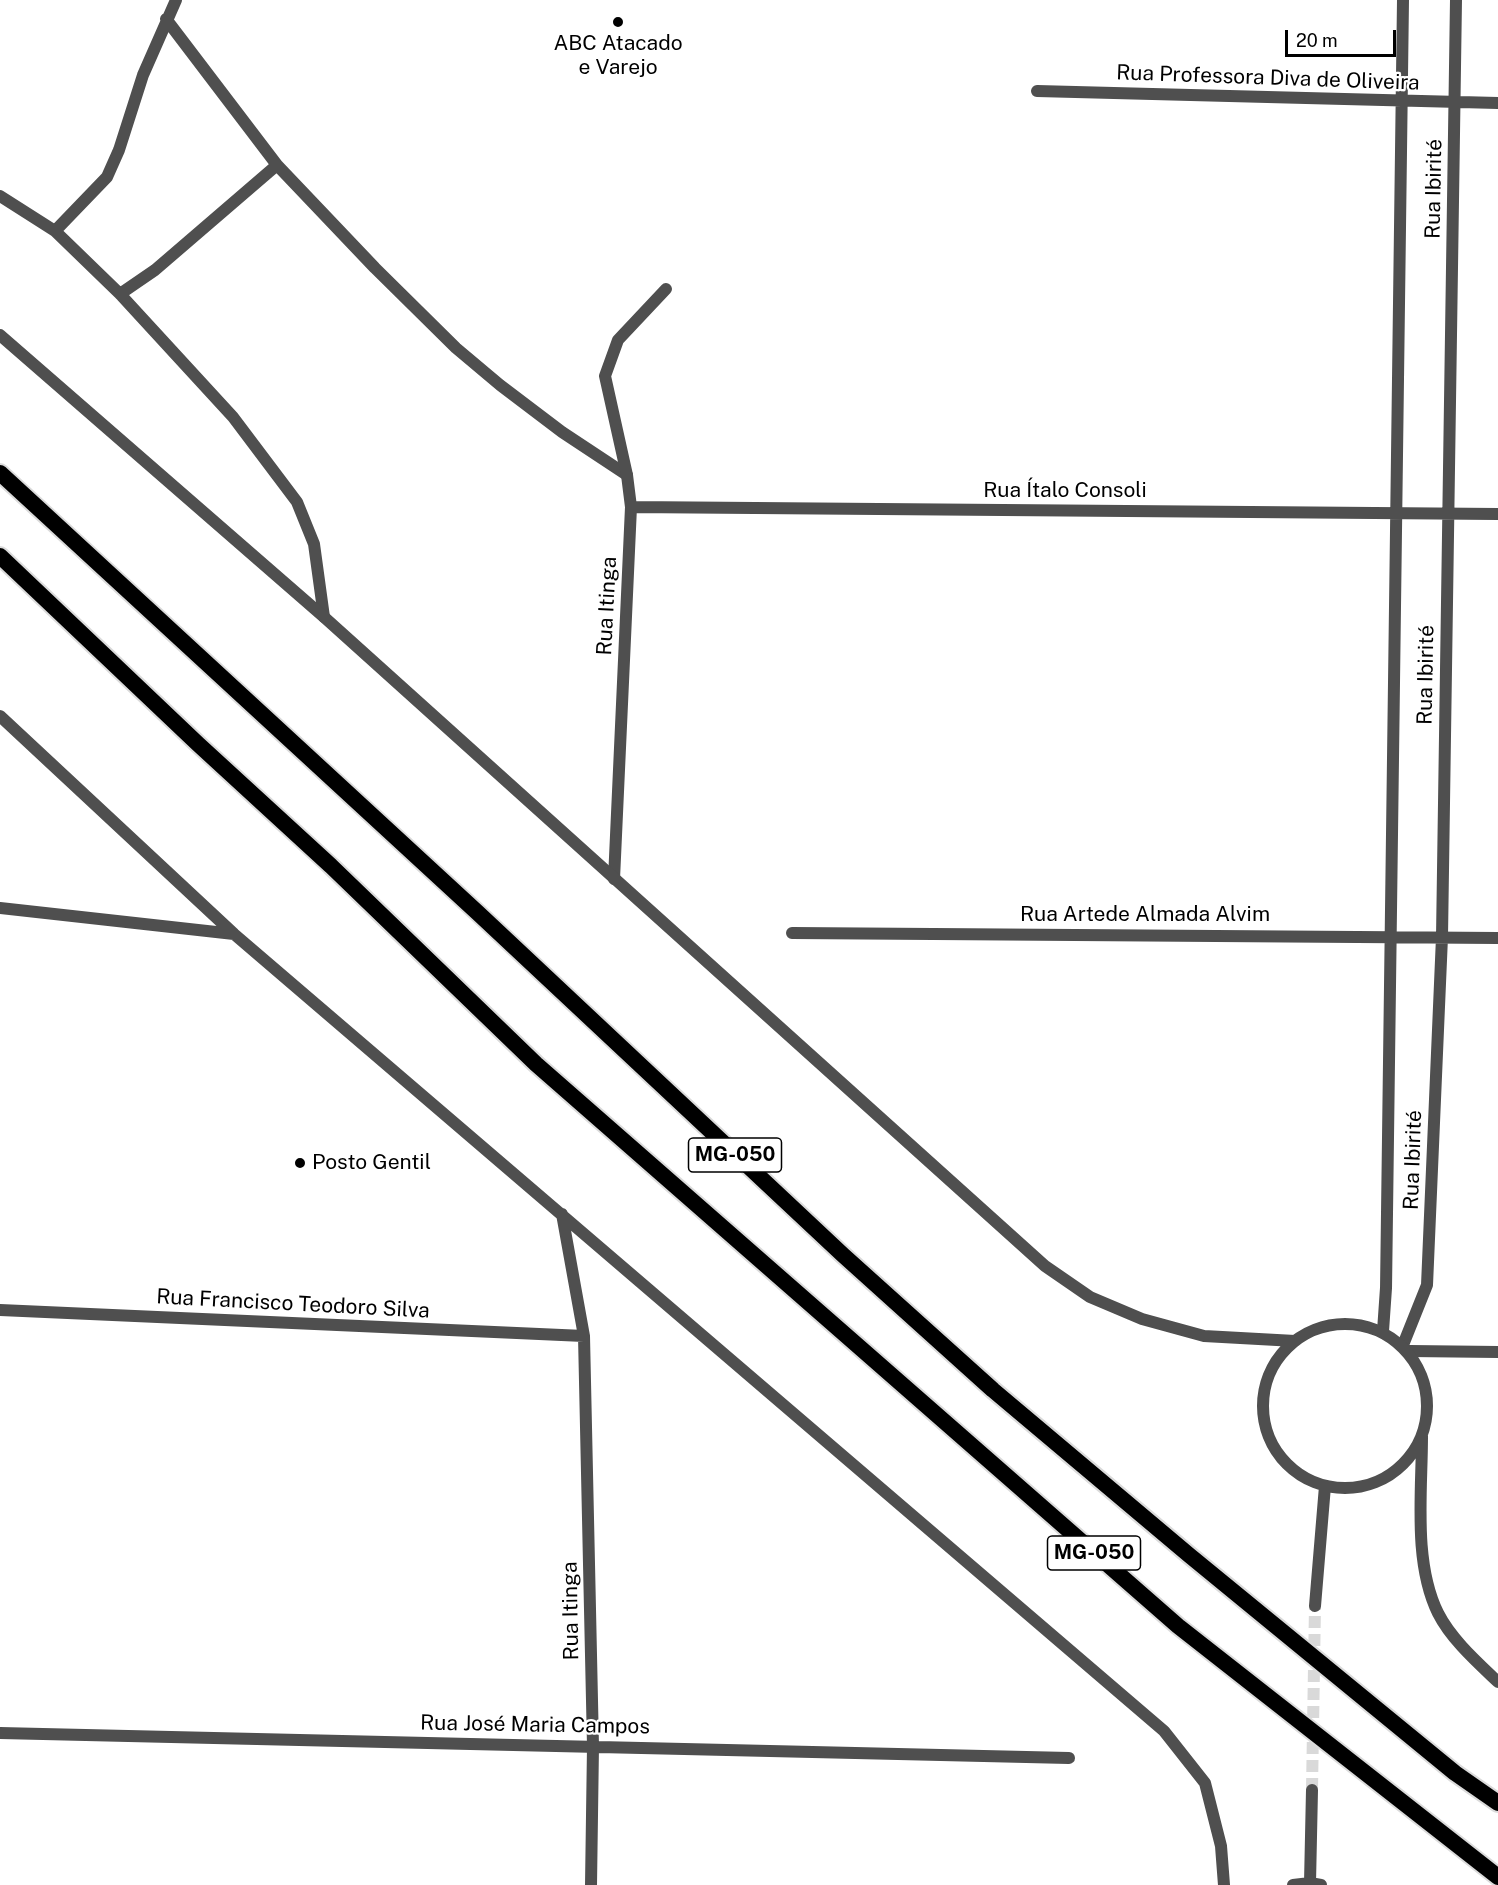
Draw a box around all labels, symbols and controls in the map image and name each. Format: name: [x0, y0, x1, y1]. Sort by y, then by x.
marker: ABC Atacado e Varejo: [611, 15, 625, 29]
scale bar: [1288, 18, 1399, 56]
text: 20 m: [1296, 30, 1338, 51]
place label: ABC Atacado e Varejo: [553, 31, 683, 81]
street label: Rua Professora Diva de Oliveira: [1116, 60, 1420, 96]
street label: Rua Ibirité: [1421, 139, 1447, 239]
street label: Rua Ítalo Consoli: [983, 478, 1147, 504]
street label: Rua Itinga: [592, 556, 622, 656]
street label: Rua Ibirité: [1413, 625, 1439, 725]
street label: Rua Artede Almada Alvim: [1020, 902, 1270, 928]
street label: Rua Ibirité: [1399, 1110, 1427, 1210]
road number: MG-050: [688, 1138, 782, 1172]
place label: Posto Gentil: [312, 1150, 431, 1176]
marker: Posto Gentil: [293, 1156, 307, 1170]
street label: Rua Francisco Teodoro Silva: [156, 1284, 430, 1324]
road number: MG-050: [1048, 1536, 1140, 1570]
street label: Rua Itinga: [558, 1561, 584, 1661]
street label: Rua José Maria Campos: [420, 1710, 650, 1740]

